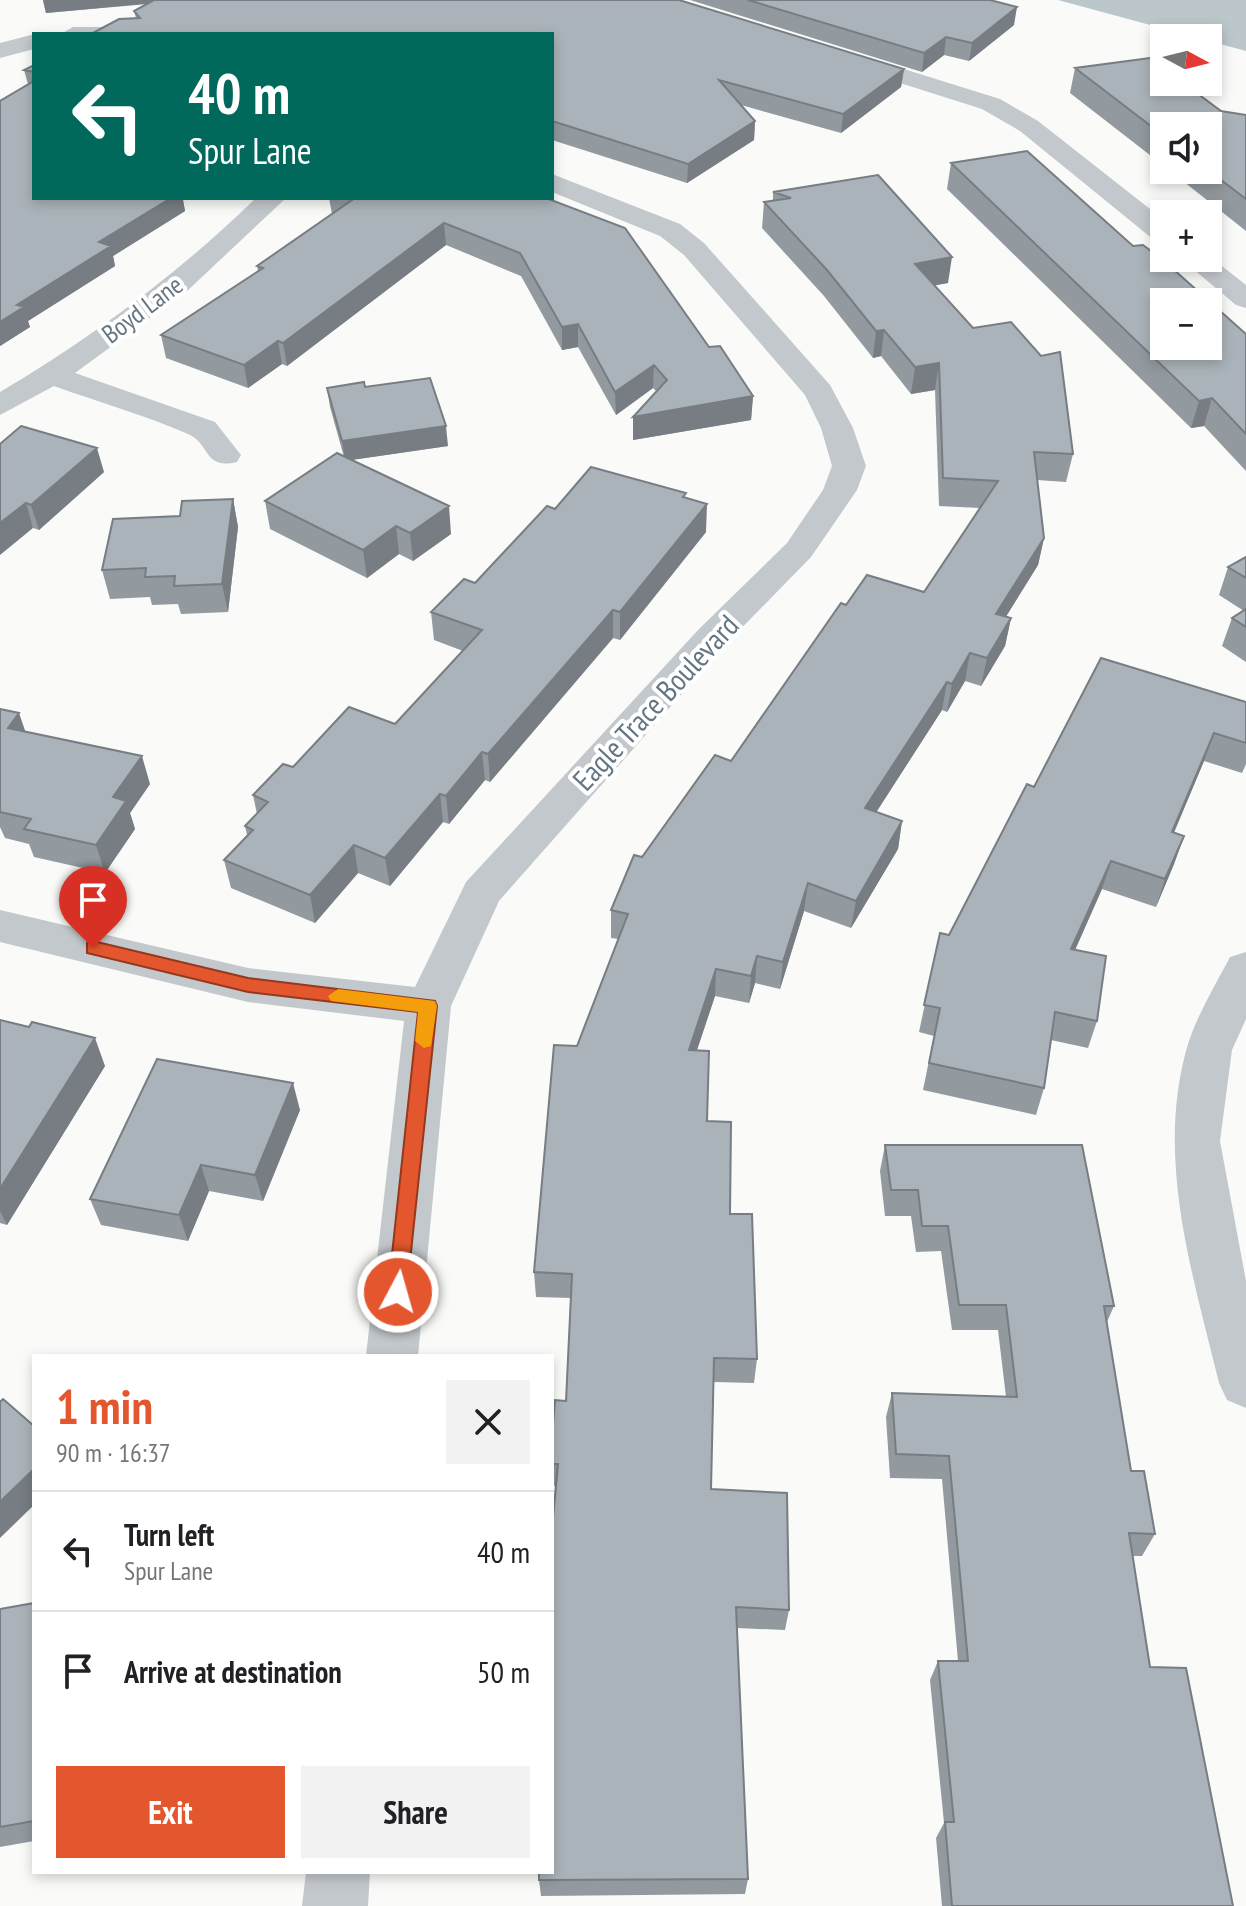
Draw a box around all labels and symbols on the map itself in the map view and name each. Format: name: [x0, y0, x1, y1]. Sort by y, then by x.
north arrow: [1150, 24, 1222, 96]
street label: Boyd Lane: [95, 268, 189, 350]
street label: Eagle Trace Boulevard: [563, 606, 747, 798]
pin: [59, 866, 127, 948]
position arrow: [356, 1250, 440, 1334]

